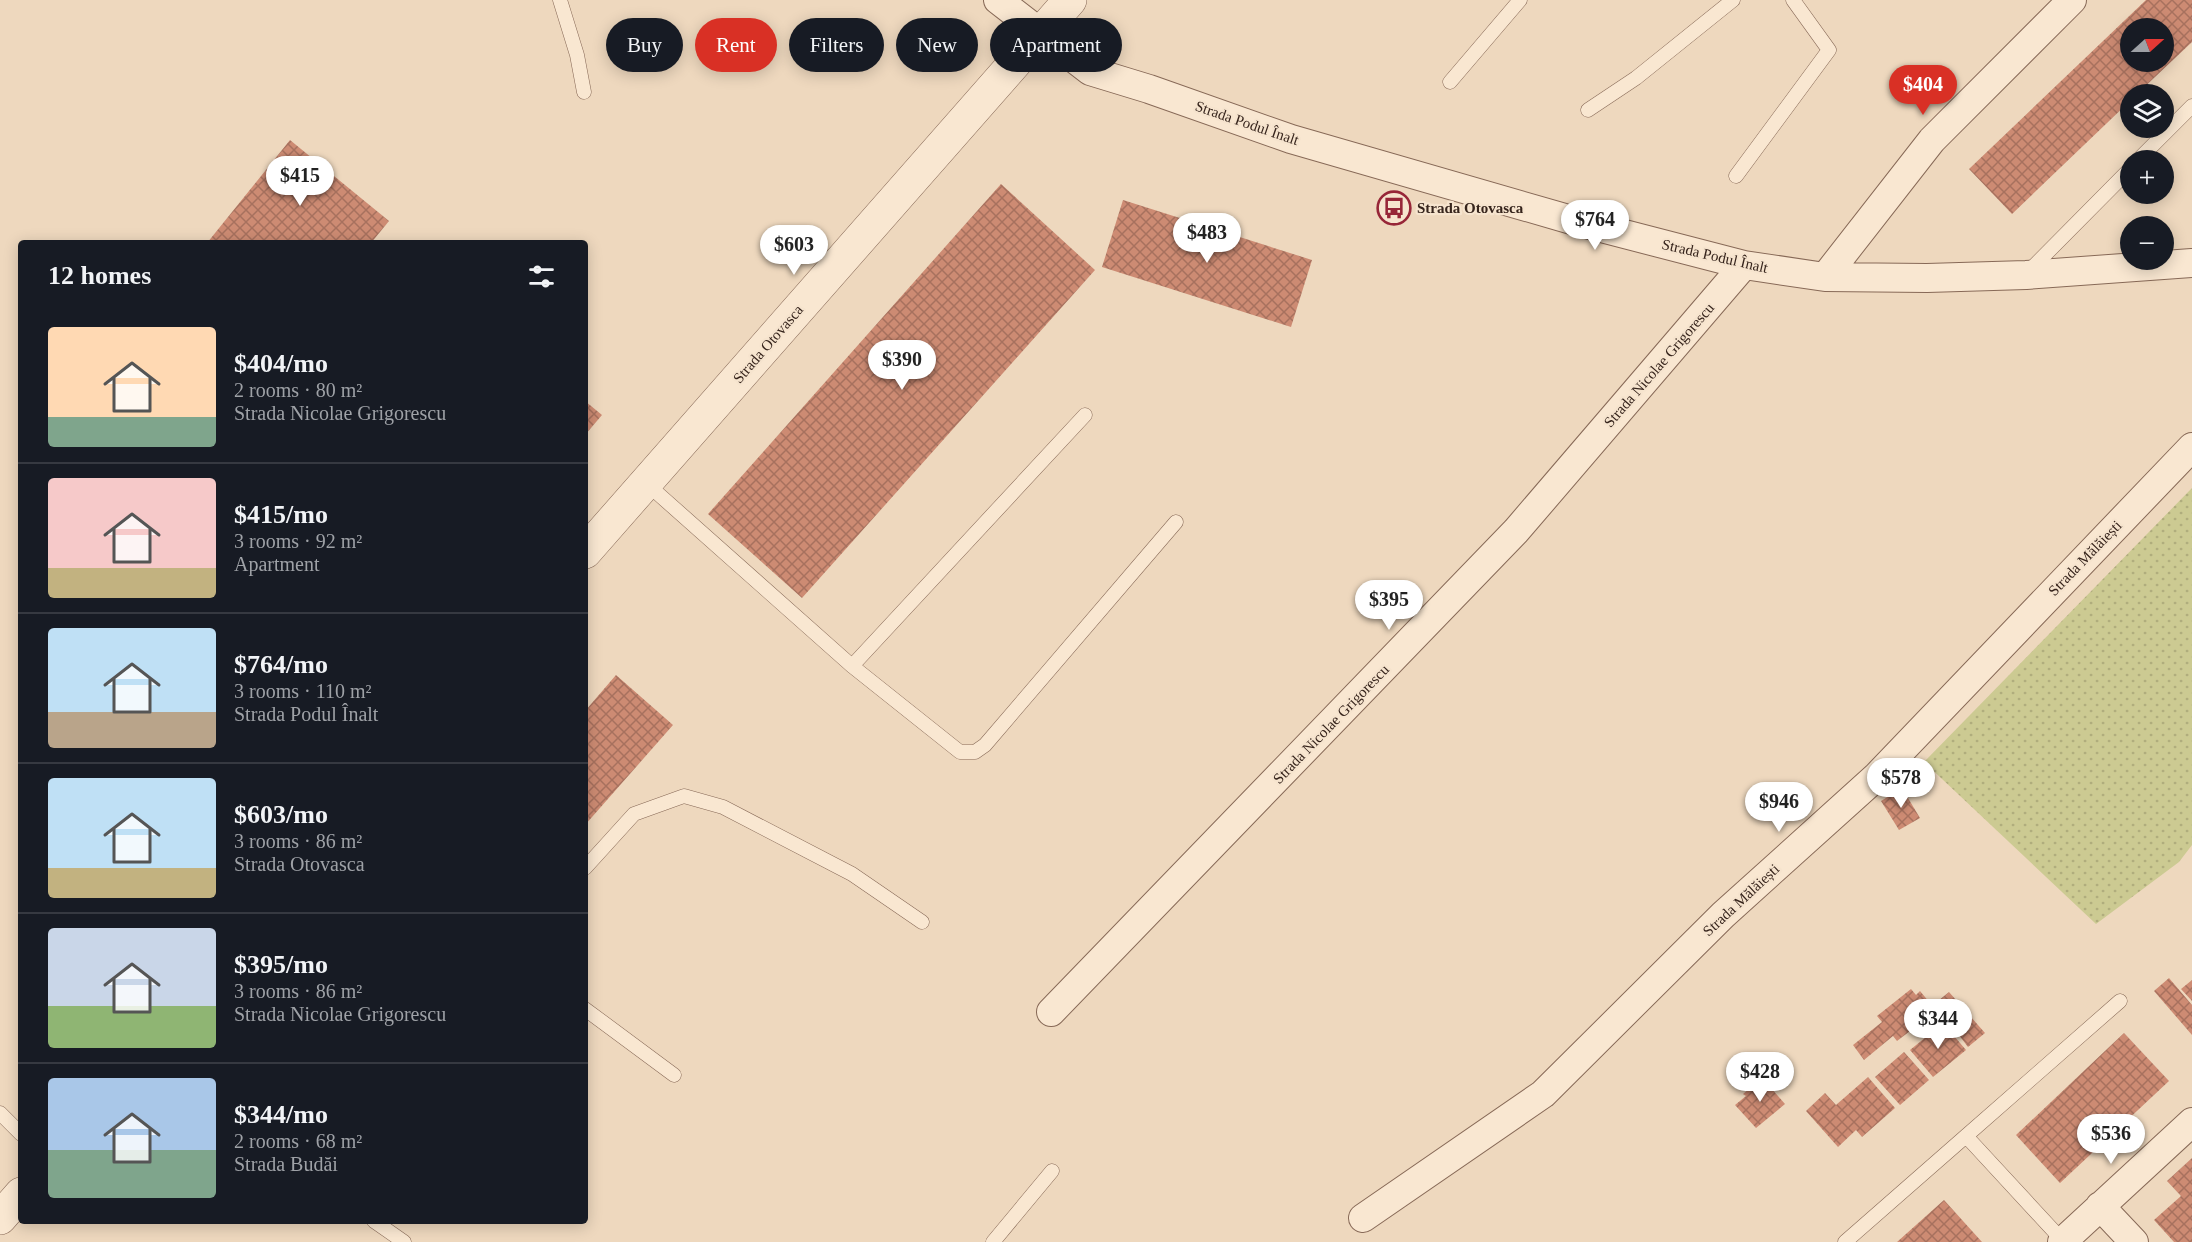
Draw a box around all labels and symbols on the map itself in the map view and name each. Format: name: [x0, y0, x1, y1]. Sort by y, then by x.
north arrow: [2120, 18, 2174, 72]
pin: $404: [1887, 65, 1959, 116]
street label: Strada Podul Înalt: [1193, 98, 1302, 148]
pin: $415: [264, 156, 336, 207]
bus stop icon: Strada Otovasca: [1376, 190, 1412, 226]
place label: Strada Otovasca: [1417, 200, 1524, 216]
pin: $764: [1559, 200, 1631, 251]
pin: $483: [1171, 213, 1243, 264]
pin: $603: [758, 225, 830, 276]
street label: Strada Podul Înalt: [1660, 236, 1770, 276]
street label: Strada Nicolae Grigorescu: [1601, 299, 1718, 430]
street label: Strada Otovasca: [730, 302, 806, 386]
pin: $390: [866, 340, 938, 391]
street label: Strada Mălăiești: [2045, 517, 2125, 599]
pin: $395: [1353, 580, 1425, 631]
street label: Strada Nicolae Grigorescu: [1270, 661, 1392, 787]
pin: $578: [1865, 758, 1937, 809]
pin: $946: [1743, 782, 1815, 833]
street label: Strada Mălăiești: [1700, 861, 1783, 940]
pin: $344: [1902, 999, 1974, 1050]
pin: $428: [1724, 1052, 1796, 1103]
pin: $536: [2075, 1114, 2147, 1165]

